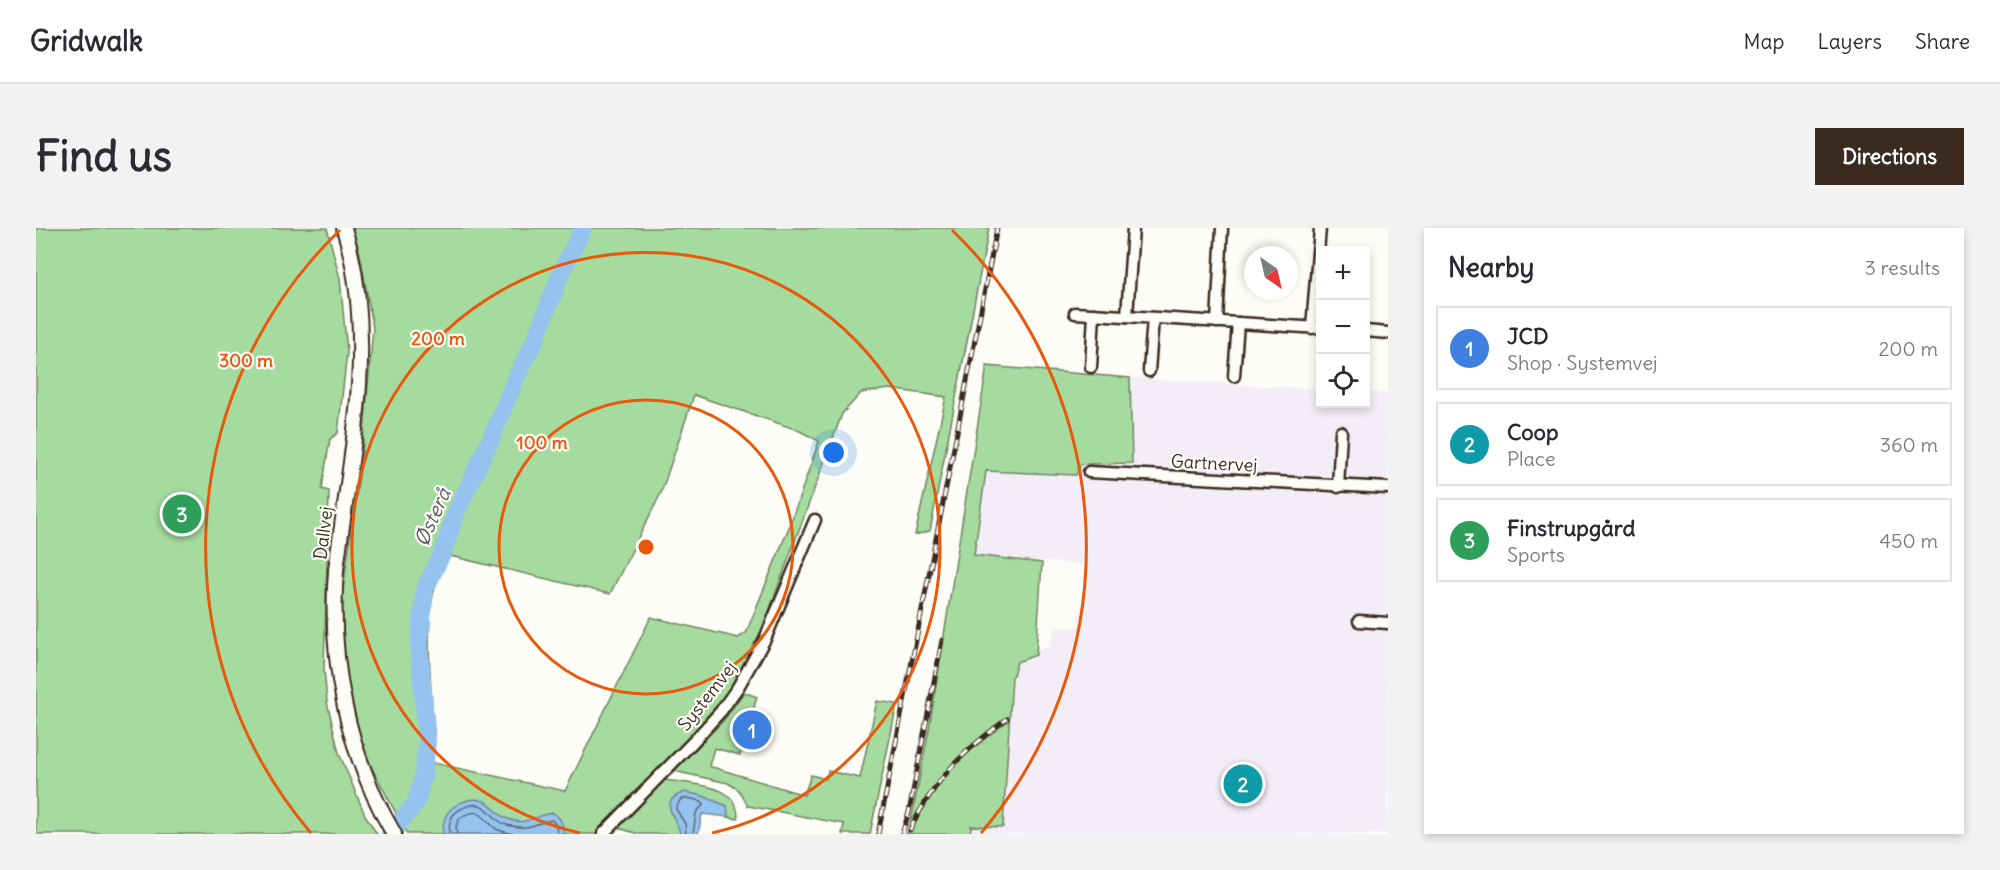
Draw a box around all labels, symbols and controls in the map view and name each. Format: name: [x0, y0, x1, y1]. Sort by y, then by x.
text: Gridwalk: [30, 23, 143, 59]
text: Map: [1744, 28, 1784, 55]
text: Layers: [1817, 28, 1882, 55]
text: Share: [1915, 28, 1970, 55]
button: Directions: [1815, 128, 1964, 185]
text: Find us: [36, 130, 172, 182]
north arrow: [1244, 246, 1298, 300]
map controls: [1316, 246, 1370, 408]
button: +: [1316, 246, 1370, 300]
text: Nearby: [1448, 251, 1534, 284]
text: 3 results: [1864, 255, 1940, 280]
button: −: [1316, 300, 1370, 354]
text: JCD: [1507, 322, 1549, 350]
text: 200 m: [411, 327, 465, 350]
text: 1: [1466, 336, 1473, 361]
text: 200 m: [1878, 336, 1938, 361]
text: 300 m: [219, 349, 273, 372]
text: Shop · Systemvej: [1507, 350, 1657, 375]
button: locate: [1316, 354, 1370, 408]
text: Coop: [1507, 418, 1559, 446]
text: 100 m: [517, 431, 568, 454]
text: 2: [1464, 432, 1475, 457]
text: 360 m: [1880, 432, 1938, 457]
your location: [819, 438, 848, 467]
text: Place: [1507, 446, 1555, 471]
street label: Gartnervej: [1170, 449, 1258, 477]
water label: Østerå: [408, 483, 456, 550]
pin: 3: [162, 492, 202, 536]
street label: Dallvej: [308, 505, 338, 561]
text: Finstrupgård: [1507, 514, 1635, 542]
text: 3: [1464, 528, 1475, 553]
text: 450 m: [1879, 528, 1938, 553]
centre of rings: [636, 537, 656, 557]
text: Sports: [1507, 542, 1565, 567]
street label: Systemvej: [673, 657, 741, 735]
pin: 1: [732, 708, 772, 752]
pin: 2: [1224, 762, 1262, 806]

